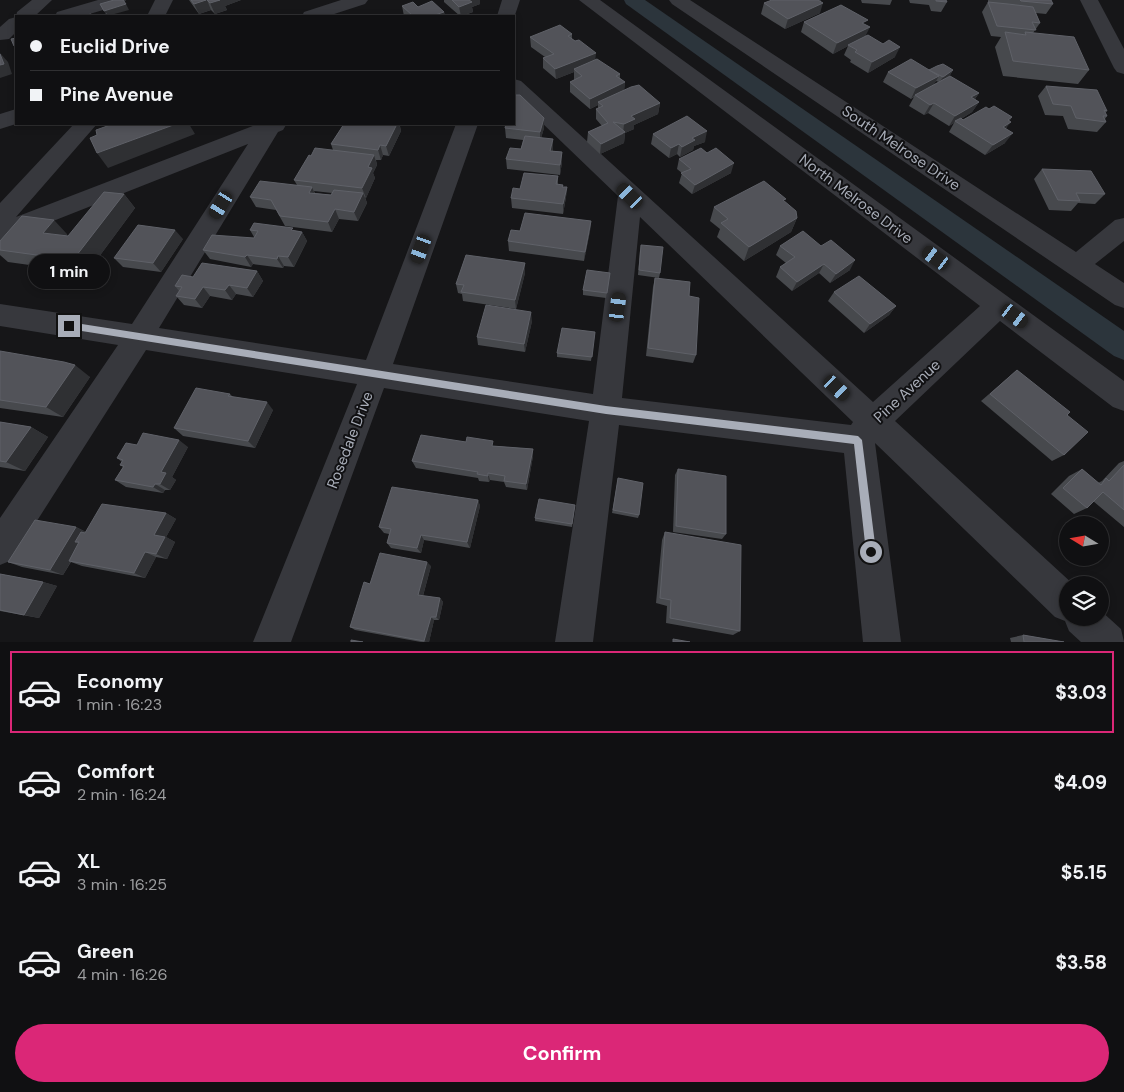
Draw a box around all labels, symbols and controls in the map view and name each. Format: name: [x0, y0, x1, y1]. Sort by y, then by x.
text: Euclid Drive: [60, 34, 170, 59]
text: Pine Avenue: [60, 82, 174, 107]
street label: South Melrose Drive: [838, 101, 964, 195]
street label: North Melrose Drive: [795, 150, 917, 248]
car: [613, 180, 646, 212]
car: [206, 188, 235, 222]
car: [408, 232, 433, 266]
car: [919, 243, 952, 273]
callout: 1 min: [28, 254, 110, 288]
text: 1 min: [50, 261, 88, 282]
car: [608, 291, 627, 323]
car: [998, 301, 1031, 331]
route end: [58, 315, 80, 337]
street label: Pine Avenue: [869, 355, 945, 427]
car: [820, 372, 853, 404]
street label: Rosedale Drive: [322, 389, 378, 491]
north arrow: [1059, 516, 1109, 566]
map controls: [1059, 516, 1109, 626]
route start: [860, 541, 882, 563]
button: layers: [1059, 576, 1109, 626]
text: Economy: [77, 669, 164, 694]
icon: car: [17, 670, 62, 715]
text: $3.03: [1055, 680, 1107, 705]
text: 1 min · 16:23: [77, 694, 162, 715]
text: Comfort: [77, 759, 155, 784]
icon: car: [17, 760, 62, 805]
text: $4.09: [1054, 770, 1107, 795]
text: 2 min · 16:24: [77, 784, 166, 805]
text: XL: [77, 849, 100, 874]
icon: car: [17, 850, 62, 895]
text: $5.15: [1061, 860, 1107, 885]
text: 3 min · 16:25: [77, 874, 167, 895]
text: Green: [77, 939, 134, 964]
icon: car: [17, 940, 62, 985]
text: $3.58: [1055, 950, 1107, 975]
text: 4 min · 16:26: [77, 964, 167, 985]
button: Confirm: [15, 1024, 1109, 1082]

